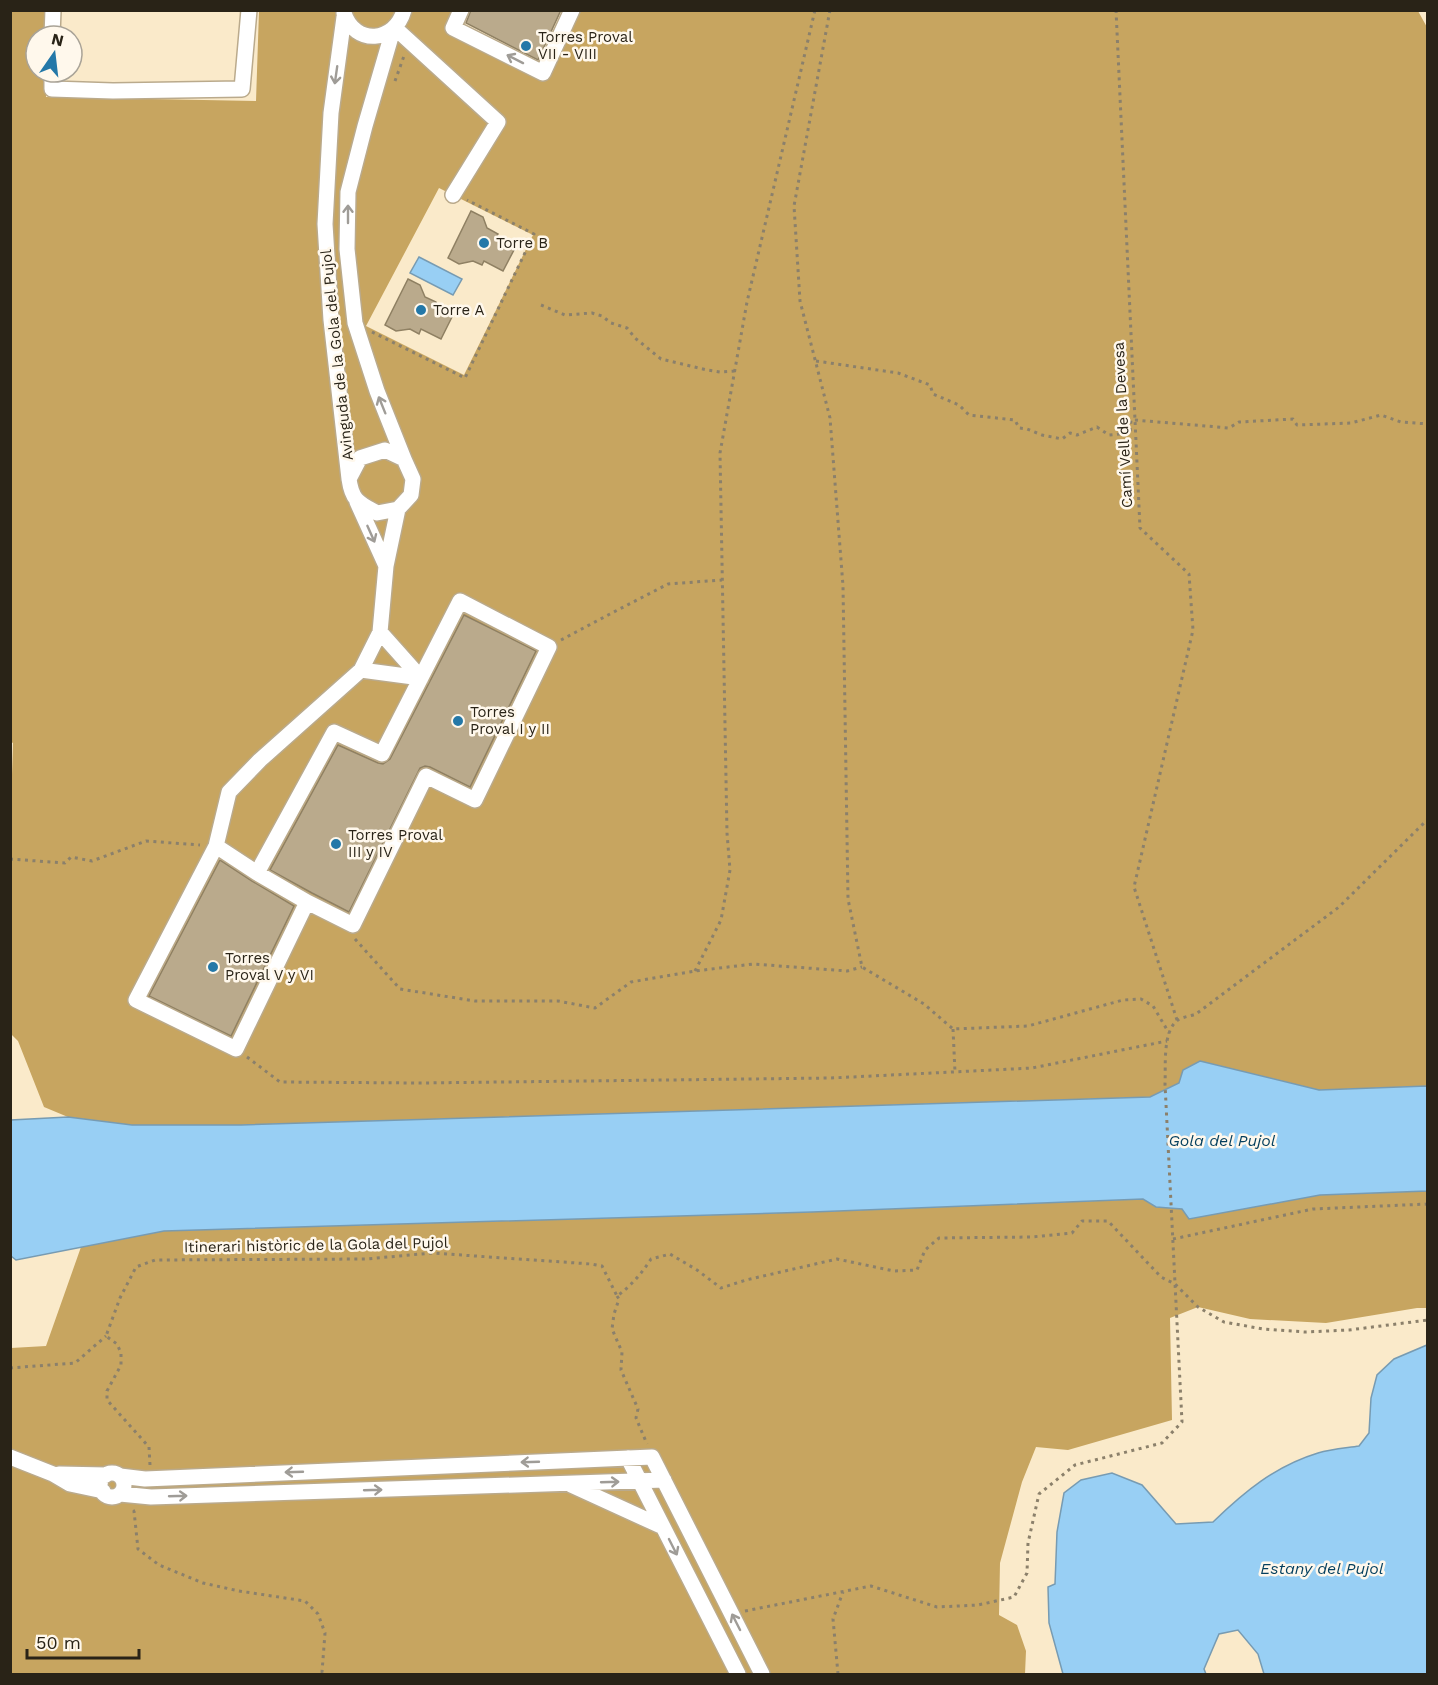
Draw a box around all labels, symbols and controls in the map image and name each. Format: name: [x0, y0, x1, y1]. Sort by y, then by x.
north arrow: [24, 24, 84, 84]
place label: Torres Proval VII - VIII: [538, 28, 633, 63]
text: N: [49, 29, 66, 51]
marker: Torres Proval VII - VIII: [519, 39, 533, 53]
one-way arrow: [506, 53, 524, 64]
one-way arrow: [331, 64, 342, 84]
one-way arrow: [342, 205, 354, 225]
place label: Torre B: [496, 234, 548, 252]
marker: Torre B: [477, 236, 491, 250]
street label: Avinguda de la Gola del Pujol: [317, 248, 357, 462]
place label: Torre A: [433, 301, 485, 319]
marker: Torre A: [414, 303, 428, 317]
street label: Camí Vell de la Devesa: [1110, 341, 1136, 508]
one-way arrow: [376, 396, 387, 414]
one-way arrow: [366, 524, 378, 542]
place label: Torres Proval I y II: [470, 703, 550, 738]
marker: Torres Proval I y II: [451, 714, 465, 728]
place label: Torres Proval III y IV: [348, 826, 443, 861]
marker: Torres Proval III y IV: [329, 837, 343, 851]
place label: Torres Proval V y VI: [225, 949, 314, 984]
marker: Torres Proval V y VI: [206, 960, 220, 974]
water label: Gola del Pujol: [1168, 1131, 1276, 1150]
street label: Itinerari històric de la Gola del Pujol: [184, 1234, 449, 1256]
one-way arrow: [521, 1456, 541, 1467]
one-way arrow: [284, 1467, 304, 1478]
one-way arrow: [599, 1477, 619, 1488]
one-way arrow: [363, 1484, 383, 1496]
one-way arrow: [168, 1491, 188, 1502]
one-way arrow: [668, 1538, 680, 1556]
water label: Estany del Pujol: [1260, 1559, 1384, 1578]
one-way arrow: [730, 1614, 741, 1632]
scale bar: [27, 1622, 140, 1660]
text: 50 m: [36, 1632, 81, 1653]

